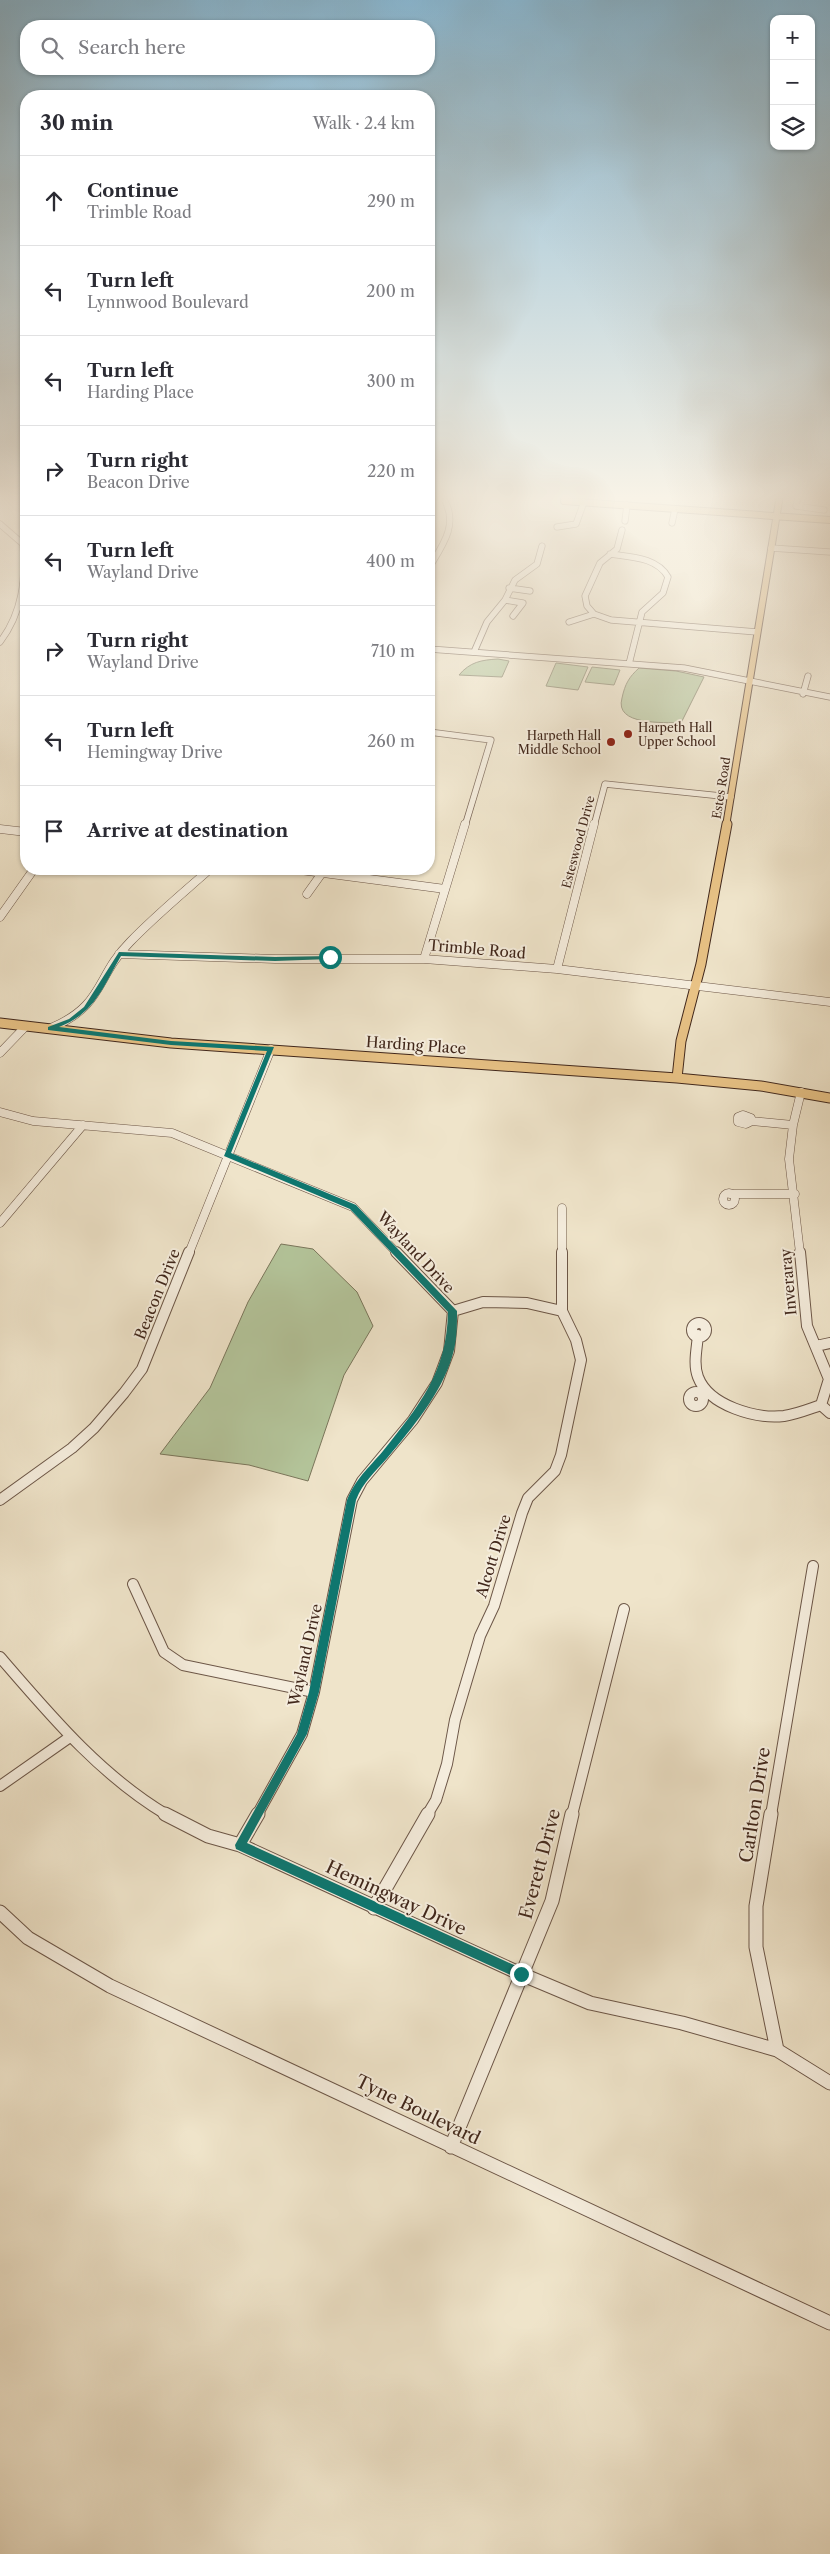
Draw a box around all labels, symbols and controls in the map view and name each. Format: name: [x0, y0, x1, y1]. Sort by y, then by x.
map controls: [770, 15, 815, 150]
button: +: [770, 15, 815, 60]
search box: [20, 20, 435, 75]
icon: search: [38, 34, 66, 62]
text: Search here: [78, 36, 186, 59]
button: −: [770, 60, 815, 105]
button: layers: [770, 105, 815, 150]
text: 30 min: [40, 110, 113, 135]
text: Walk · 2.4 km: [313, 113, 415, 133]
text: Continue: [87, 179, 179, 202]
icon: ahead: [40, 187, 68, 215]
text: 290 m: [367, 191, 415, 211]
text: Trimble Road: [87, 202, 192, 222]
text: Turn left: [87, 269, 174, 292]
icon: left: [40, 277, 68, 305]
text: 200 m: [366, 281, 415, 301]
text: Lynnwood Boulevard: [87, 292, 249, 312]
text: Turn left: [87, 359, 174, 382]
icon: left: [40, 367, 68, 395]
text: 300 m: [367, 371, 415, 391]
text: Harding Place: [87, 382, 194, 402]
text: Turn right: [87, 449, 188, 472]
icon: right: [40, 457, 68, 485]
text: 220 m: [367, 461, 415, 481]
text: Beacon Drive: [87, 472, 190, 492]
text: Turn left: [87, 539, 174, 562]
icon: left: [40, 547, 68, 575]
text: 400 m: [366, 551, 415, 571]
text: Wayland Drive: [87, 562, 199, 582]
text: Turn right: [87, 629, 188, 652]
icon: right: [40, 637, 68, 665]
text: 710 m: [371, 641, 415, 661]
text: Wayland Drive: [87, 652, 199, 672]
text: Turn left: [87, 719, 174, 742]
place label: Harpeth Hall Upper School: [638, 720, 716, 749]
icon: left: [40, 727, 68, 755]
place label: Harpeth Hall Middle School: [518, 728, 601, 757]
marker: Harpeth Hall Upper School: [622, 728, 634, 740]
text: 260 m: [367, 731, 415, 751]
marker: Harpeth Hall Middle School: [605, 736, 617, 748]
text: Hemingway Drive: [87, 742, 223, 762]
street label: Estes Road: [709, 755, 733, 820]
street label: Esteswood Drive: [558, 794, 598, 890]
icon: arrive: [40, 817, 68, 845]
text: Arrive at destination: [87, 819, 288, 842]
street label: Trimble Road: [427, 935, 527, 963]
route start: [319, 946, 342, 969]
street label: Harding Place: [365, 1032, 467, 1058]
street label: Wayland Drive: [373, 1206, 459, 1297]
street label: Beacon Drive: [130, 1246, 184, 1342]
street label: Inveraray: [776, 1247, 800, 1316]
street label: Alcott Drive: [471, 1512, 515, 1601]
street label: Wayland Drive: [284, 1602, 326, 1709]
street label: Carlton Drive: [735, 1746, 775, 1864]
street label: Everett Drive: [515, 1806, 565, 1922]
street label: Hemingway Drive: [322, 1856, 470, 1940]
route end: [510, 1963, 533, 1986]
street label: Tyne Boulevard: [352, 2070, 484, 2150]

